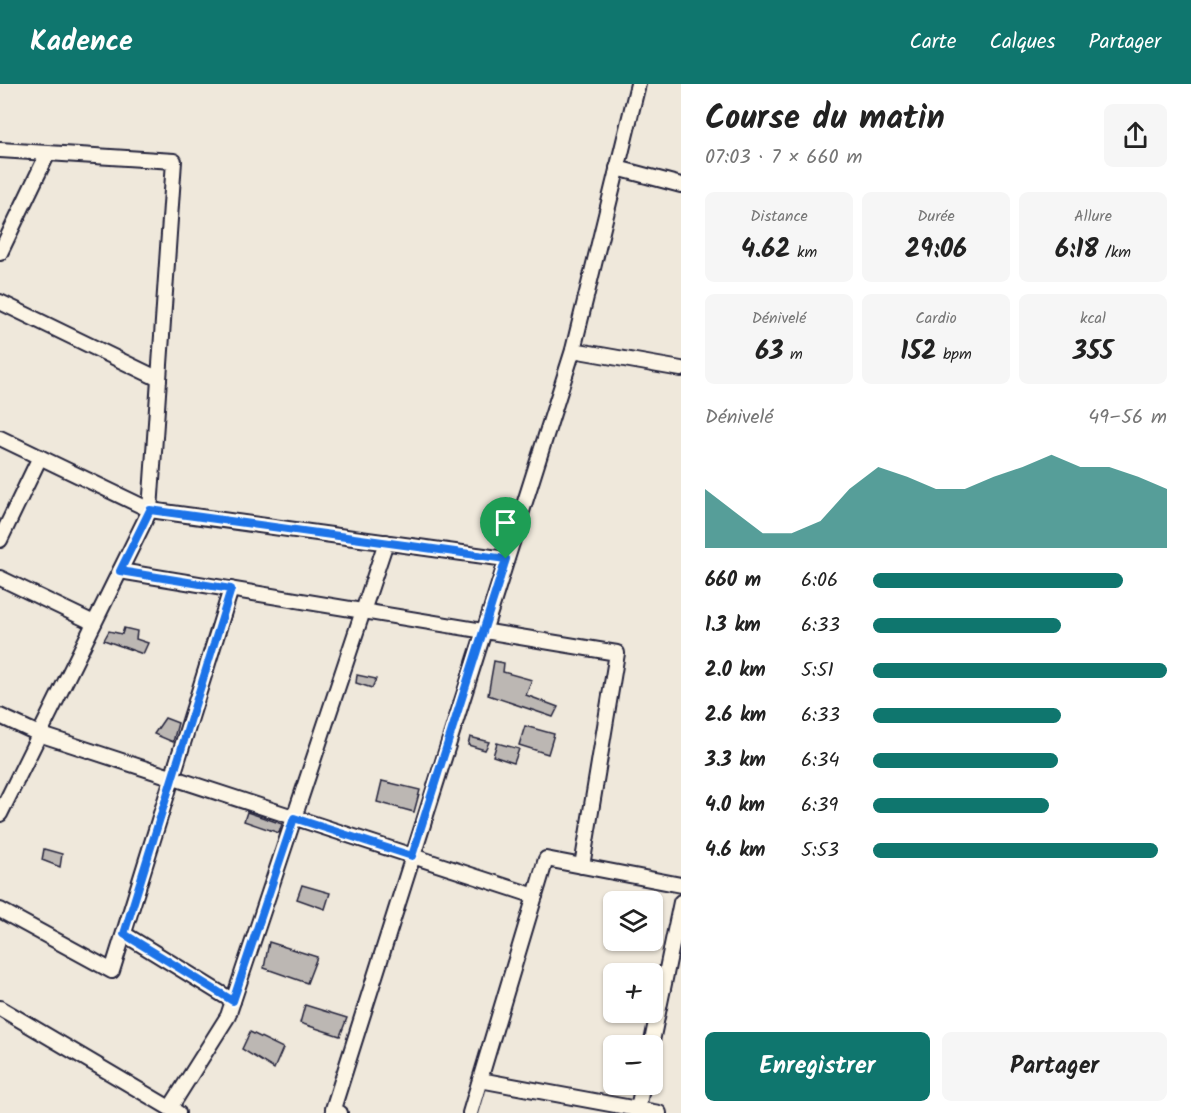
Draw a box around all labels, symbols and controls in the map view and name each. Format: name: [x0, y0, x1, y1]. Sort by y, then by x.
text: Kadence: [30, 20, 133, 65]
text: Carte: [909, 26, 956, 59]
text: Calques: [989, 26, 1055, 59]
text: Partager: [1088, 26, 1161, 59]
text: Course du matin: [705, 93, 945, 146]
button: share: [1104, 104, 1167, 167]
text: 07:03 · 7 × 660 m: [705, 142, 863, 174]
text: Distance: [750, 204, 808, 229]
text: Durée: [917, 204, 955, 229]
text: Allure: [1074, 204, 1112, 229]
text: 4.62: [741, 229, 790, 271]
text: 29:06: [905, 229, 967, 271]
text: 6:18: [1055, 229, 1099, 271]
text: km: [790, 240, 817, 265]
text: /km: [1099, 240, 1131, 265]
text: Dénivelé: [752, 306, 806, 331]
text: Cardio: [915, 306, 957, 331]
text: kcal: [1080, 306, 1106, 331]
text: 63: [755, 331, 784, 373]
text: 152: [900, 331, 936, 373]
text: 355: [1073, 331, 1113, 373]
text: m: [784, 342, 803, 367]
text: bpm: [936, 342, 972, 367]
text: Dénivelé: [705, 402, 773, 434]
text: 49–56 m: [1088, 402, 1167, 434]
pin: [480, 497, 531, 559]
icon: arrive: [489, 506, 522, 539]
text: 660 m: [705, 565, 761, 597]
text: 6:06: [801, 565, 838, 597]
text: 1.3 km: [705, 610, 761, 642]
text: 6:33: [801, 610, 840, 642]
text: 2.0 km: [705, 655, 766, 687]
text: 5:51: [801, 655, 834, 687]
text: 2.6 km: [705, 700, 766, 732]
text: 6:33: [801, 700, 840, 732]
text: 3.3 km: [705, 745, 766, 777]
text: 6:34: [801, 745, 839, 777]
text: 4.0 km: [705, 790, 765, 822]
text: 6:39: [801, 790, 838, 822]
text: 4.6 km: [705, 835, 765, 867]
text: 5:53: [801, 835, 839, 867]
map controls: [603, 891, 663, 1095]
button: layers: [603, 891, 663, 951]
button: +: [603, 963, 663, 1023]
button: Enregistrer: [705, 1032, 930, 1101]
button: Partager: [942, 1032, 1167, 1101]
button: −: [603, 1035, 663, 1095]

